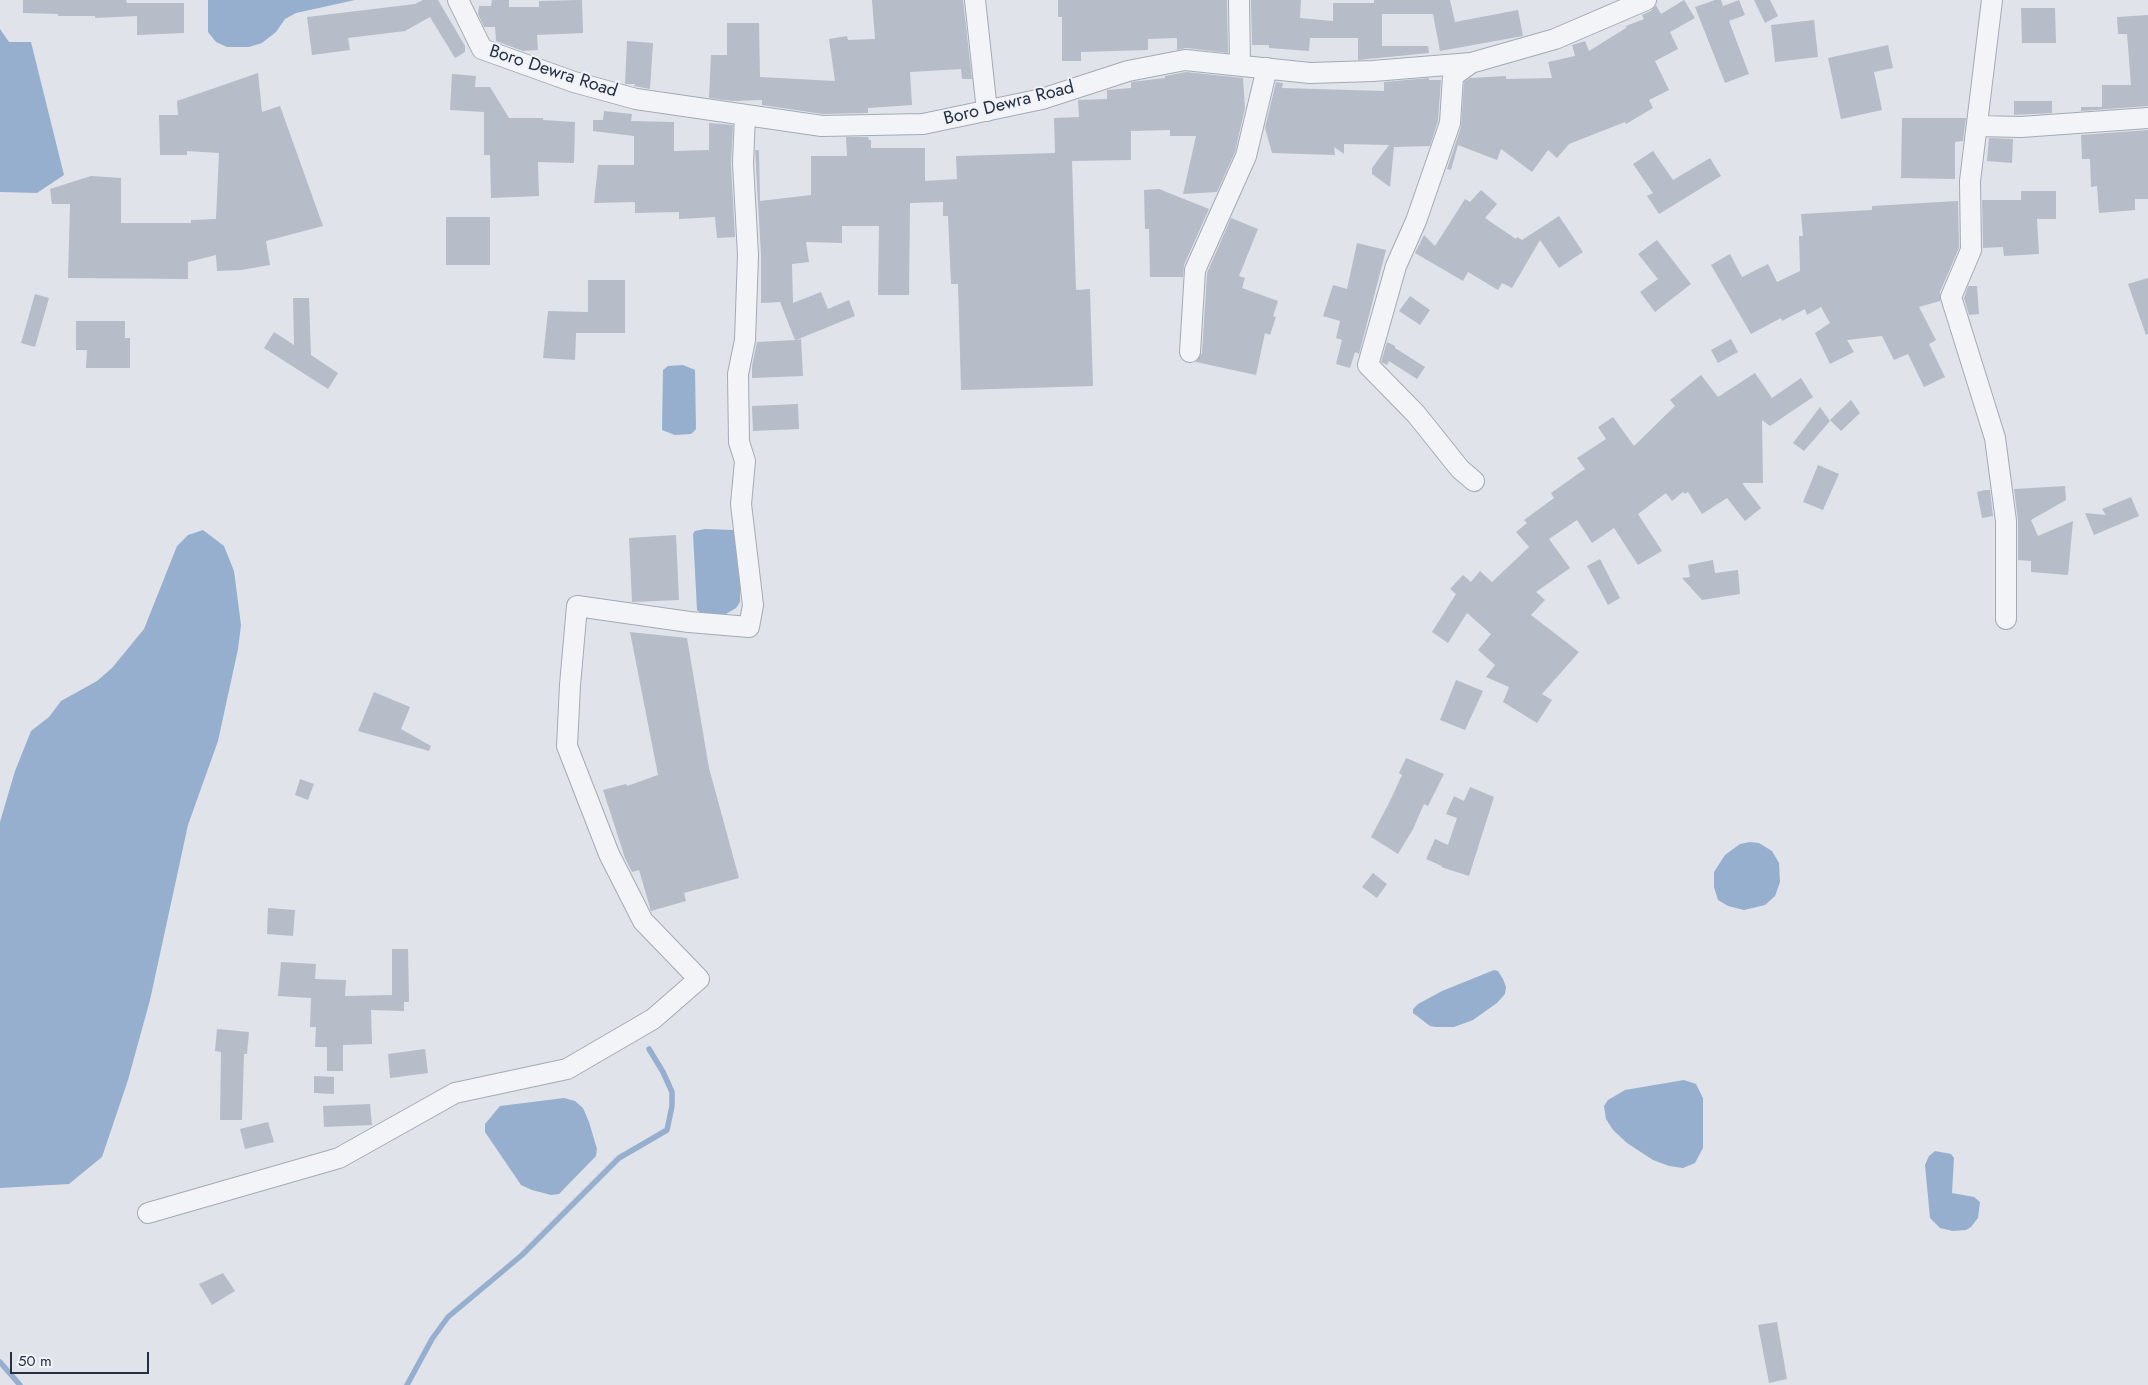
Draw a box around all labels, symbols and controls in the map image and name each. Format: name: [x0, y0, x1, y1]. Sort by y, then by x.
street label: Boro Dewra Road: [486, 41, 620, 103]
street label: Boro Dewra Road: [942, 77, 1076, 131]
scale bar: [12, 1342, 151, 1374]
text: 50 m: [18, 1350, 52, 1372]

